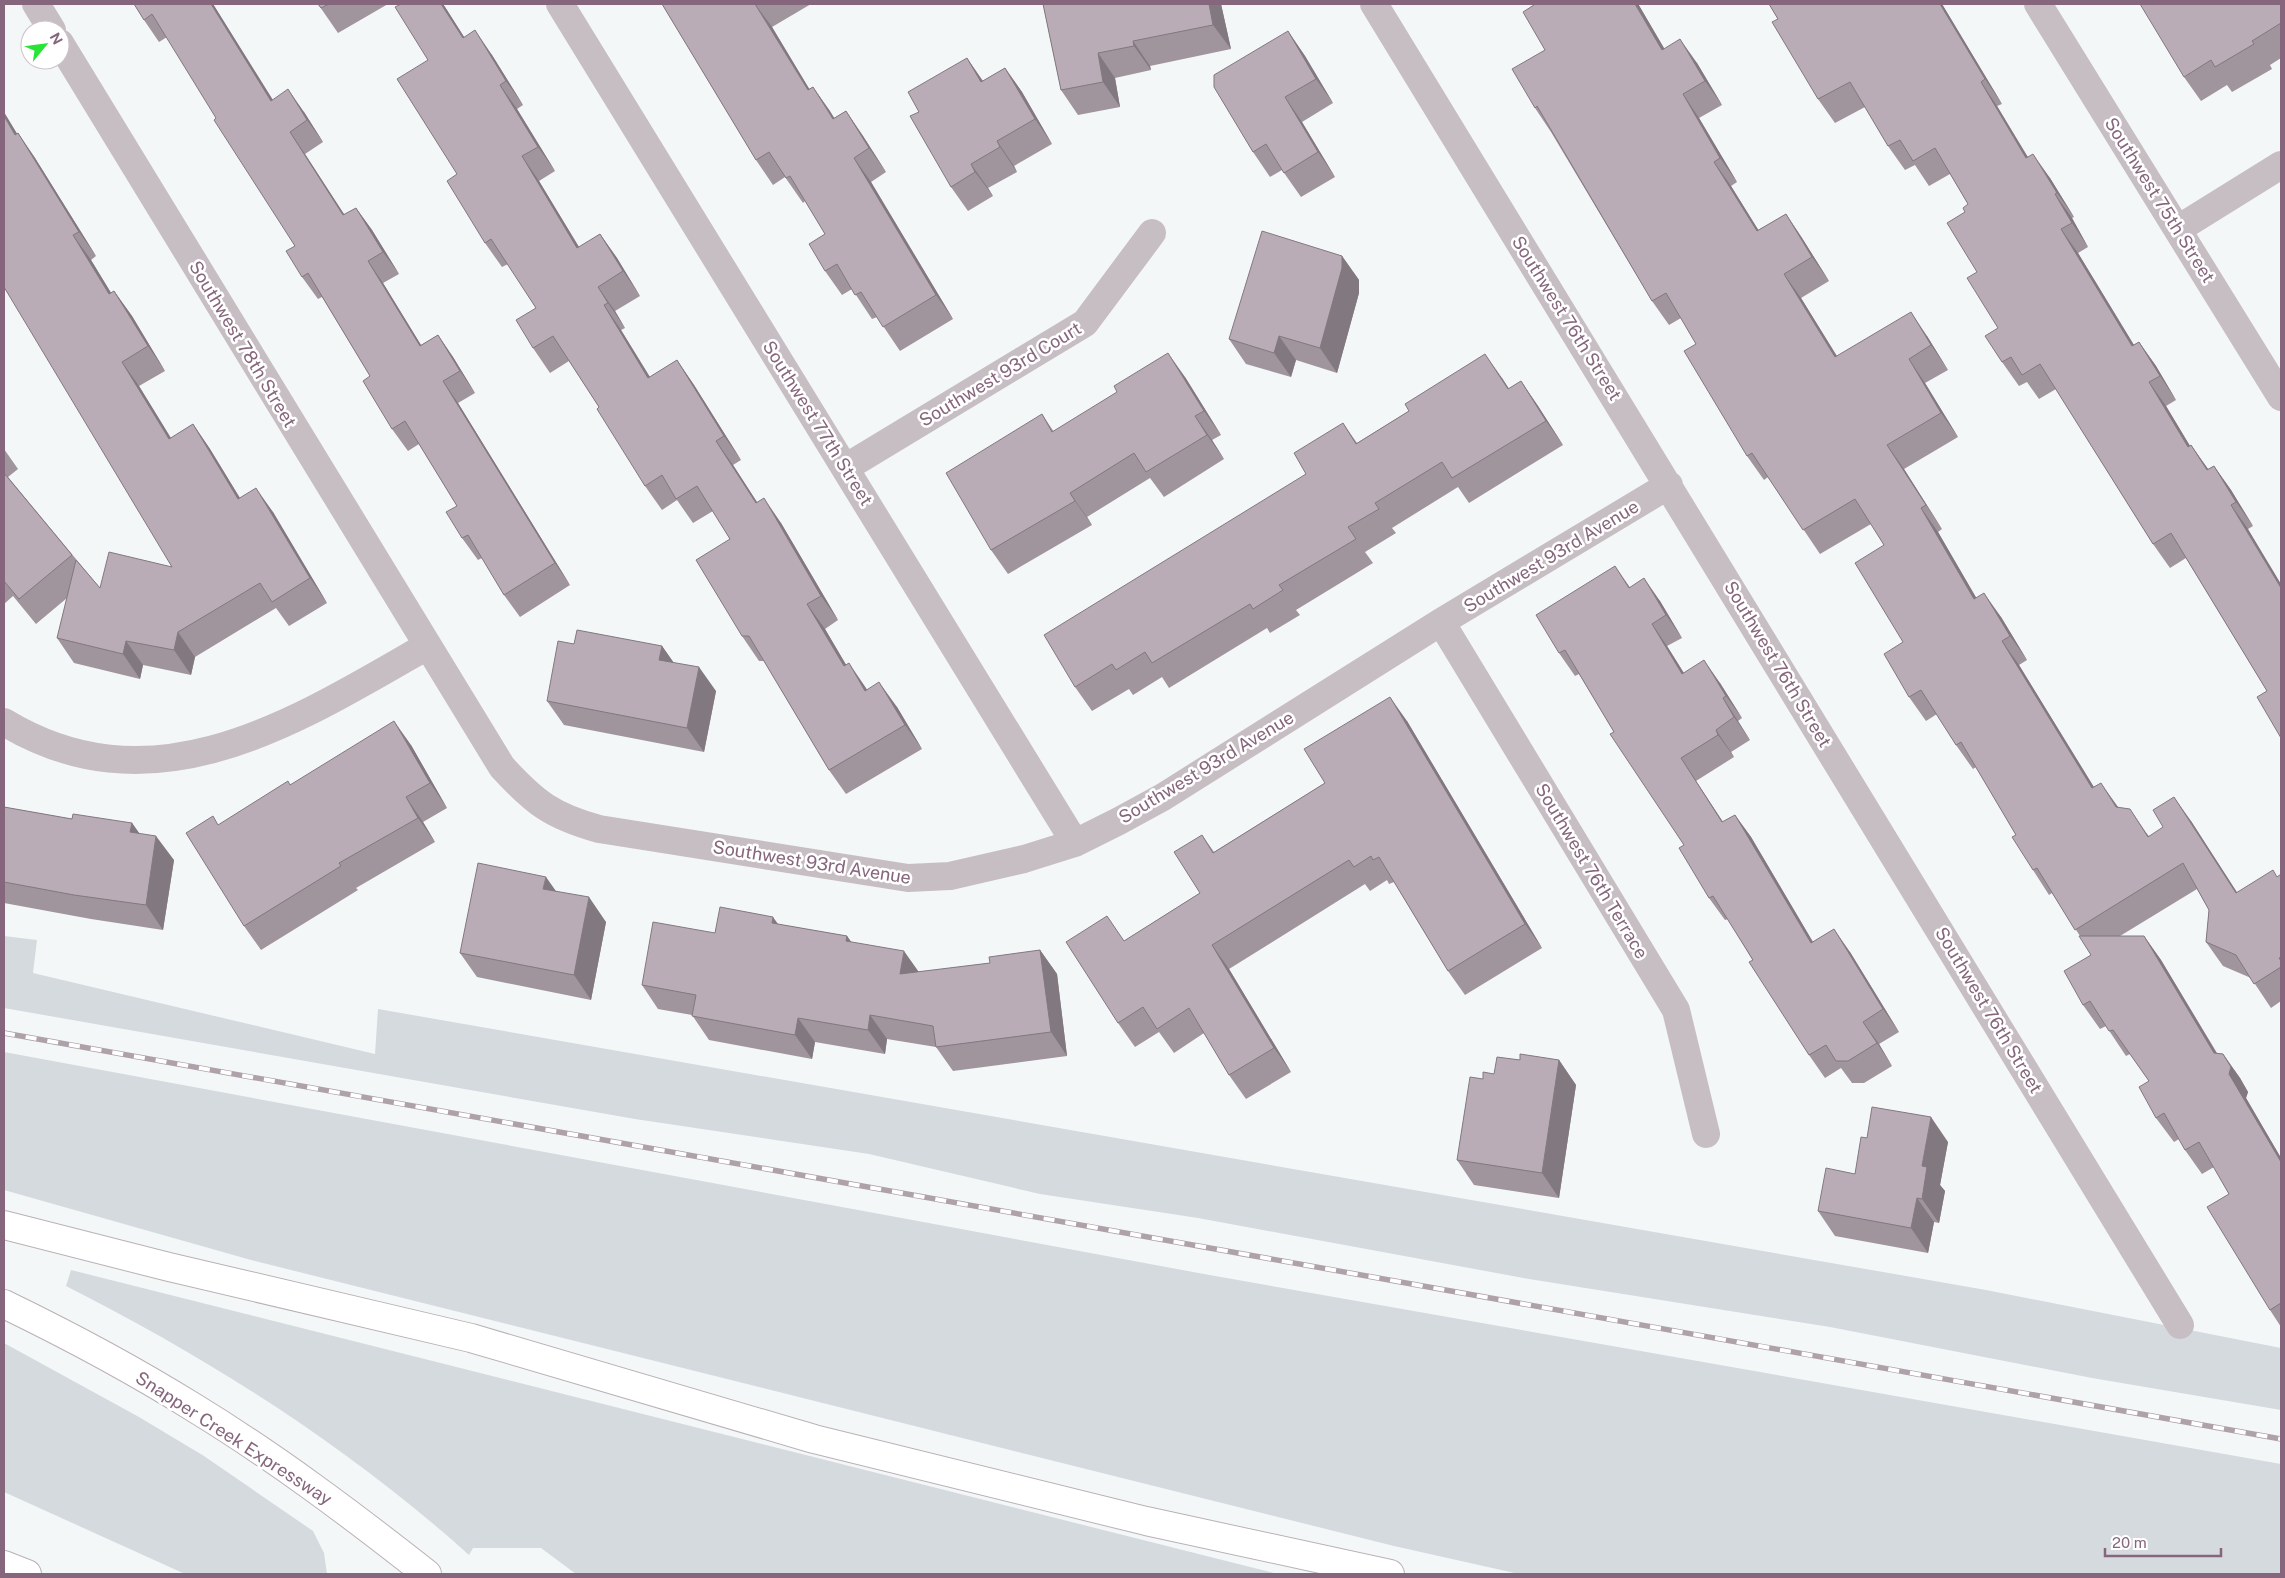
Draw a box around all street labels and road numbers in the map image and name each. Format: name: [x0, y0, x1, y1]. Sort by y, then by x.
street label: Southwest 75th Street: [2101, 114, 2219, 286]
street label: Southwest 76th Street: [1508, 232, 1626, 404]
street label: Southwest 78th Street: [185, 257, 301, 431]
street label: Southwest 93rd Court: [915, 317, 1085, 431]
street label: Southwest 77th Street: [759, 337, 877, 509]
street label: Southwest 93rd Avenue: [1460, 495, 1642, 617]
street label: Southwest 76th Street: [1720, 577, 1836, 751]
street label: Southwest 93rd Avenue: [1115, 706, 1297, 828]
street label: Southwest 76th Terrace: [1531, 780, 1653, 962]
street label: Southwest 93rd Avenue: [711, 836, 913, 888]
street label: Southwest 76th Street: [1931, 923, 2047, 1097]
street label: Snapper Creek Expressway: [132, 1367, 336, 1510]

